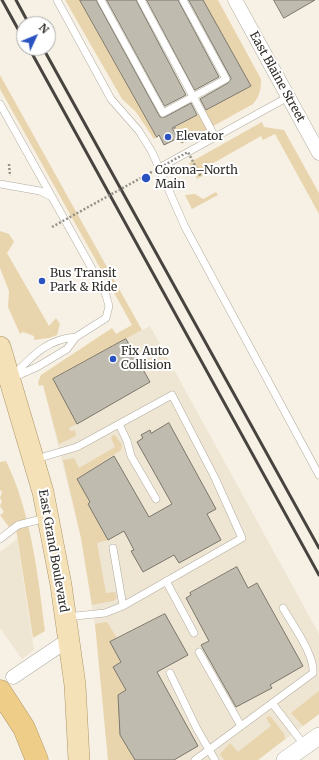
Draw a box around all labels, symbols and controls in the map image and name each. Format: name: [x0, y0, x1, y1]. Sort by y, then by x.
north arrow: [16, 16, 56, 56]
text: N: [36, 20, 52, 36]
street label: East Blaine Street: [246, 29, 308, 125]
place label: Elevator: [176, 130, 224, 144]
marker: Elevator: [163, 132, 173, 142]
place label: Corona–North Main: [155, 164, 238, 192]
marker: Corona–North Main: [140, 172, 152, 184]
place label: Bus Transit Park & Ride: [50, 267, 117, 295]
marker: Bus Transit Park & Ride: [37, 276, 47, 286]
place label: Fix Auto Collision: [121, 345, 171, 373]
marker: Fix Auto Collision: [108, 354, 118, 364]
street label: East Grand Boulevard: [35, 488, 71, 614]

